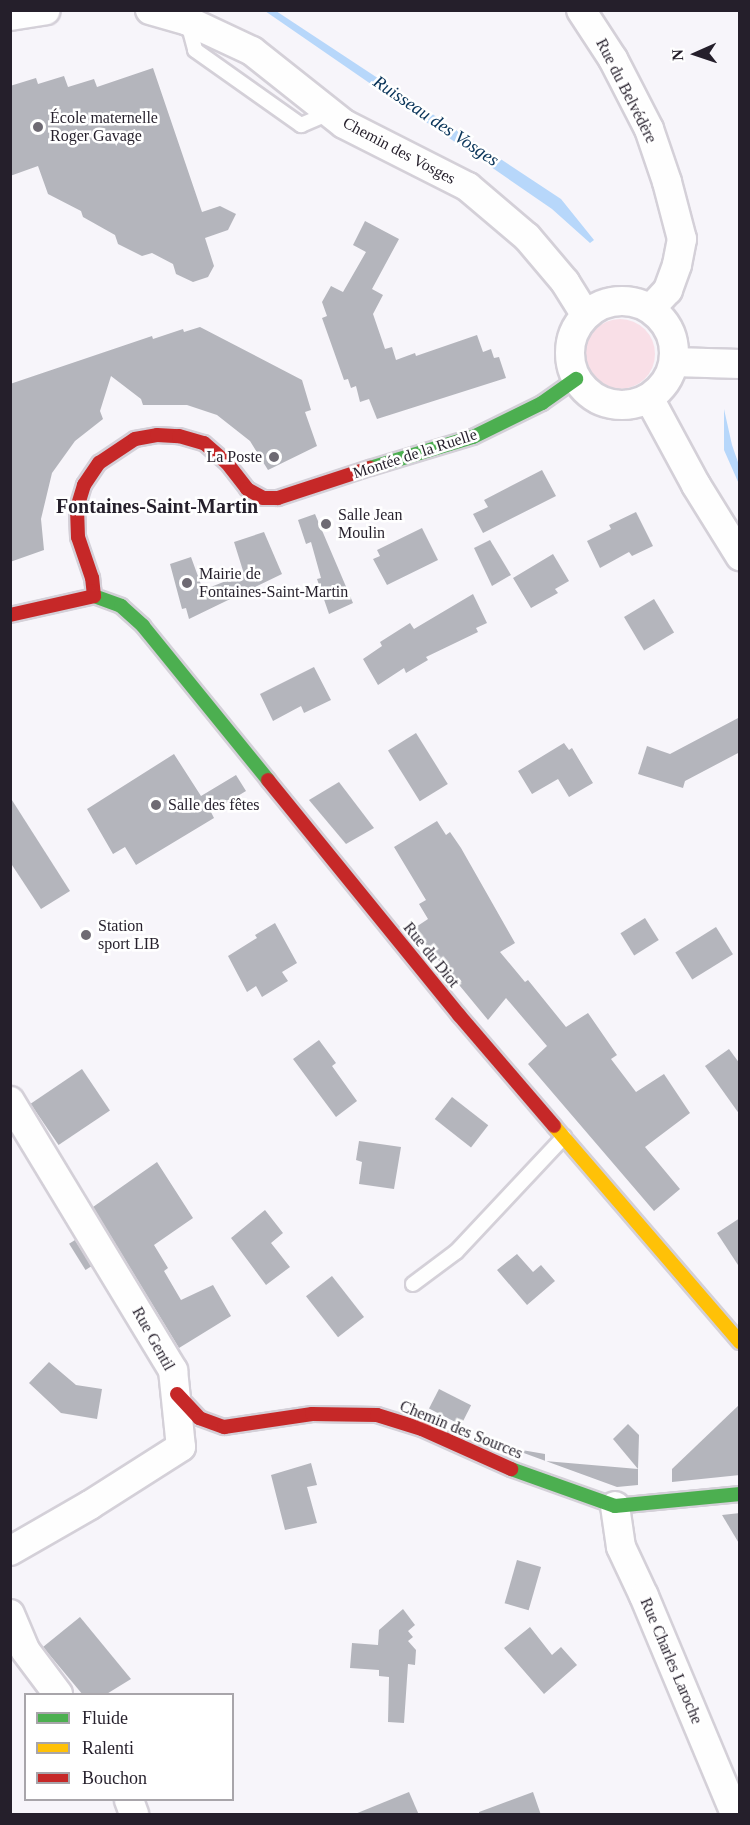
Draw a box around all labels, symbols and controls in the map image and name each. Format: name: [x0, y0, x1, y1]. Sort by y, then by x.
north arrow: [666, 24, 726, 84]
street label: Rue du Belvédère: [591, 36, 661, 146]
text: N: [669, 49, 686, 61]
water label: Ruisseau des Vosges: [369, 71, 503, 171]
place label: École maternelle Roger Gavage: [50, 108, 158, 146]
street label: Chemin des Vosges: [339, 113, 459, 189]
marker: École maternelle Roger Gavage: [31, 120, 45, 134]
street label: Montée de la Ruelle: [351, 425, 479, 483]
place label: La Poste: [206, 447, 262, 467]
marker: La Poste: [267, 450, 281, 464]
district label: Fontaines-Saint-Martin: [56, 494, 258, 518]
place label: Salle Jean Moulin: [338, 505, 402, 543]
marker: Salle Jean Moulin: [319, 517, 333, 531]
place label: Mairie de Fontaines-Saint-Martin: [199, 564, 348, 602]
marker: Mairie de Fontaines-Saint-Martin: [180, 576, 194, 590]
place label: Salle des fêtes: [168, 795, 260, 815]
marker: Salle des fêtes: [149, 798, 163, 812]
place label: Station sport LIB: [98, 916, 160, 954]
street label: Rue du Diot: [399, 919, 463, 991]
marker: Station sport LIB: [79, 928, 93, 942]
street label: Rue Gentil: [128, 1304, 178, 1374]
street label: Chemin des Sources: [397, 1397, 525, 1463]
street label: Rue Charles Laroche: [636, 1595, 706, 1727]
legend: [24, 1693, 234, 1801]
text: Fluide: [82, 1708, 128, 1728]
text: Ralenti: [82, 1738, 134, 1758]
text: Bouchon: [82, 1768, 147, 1788]

